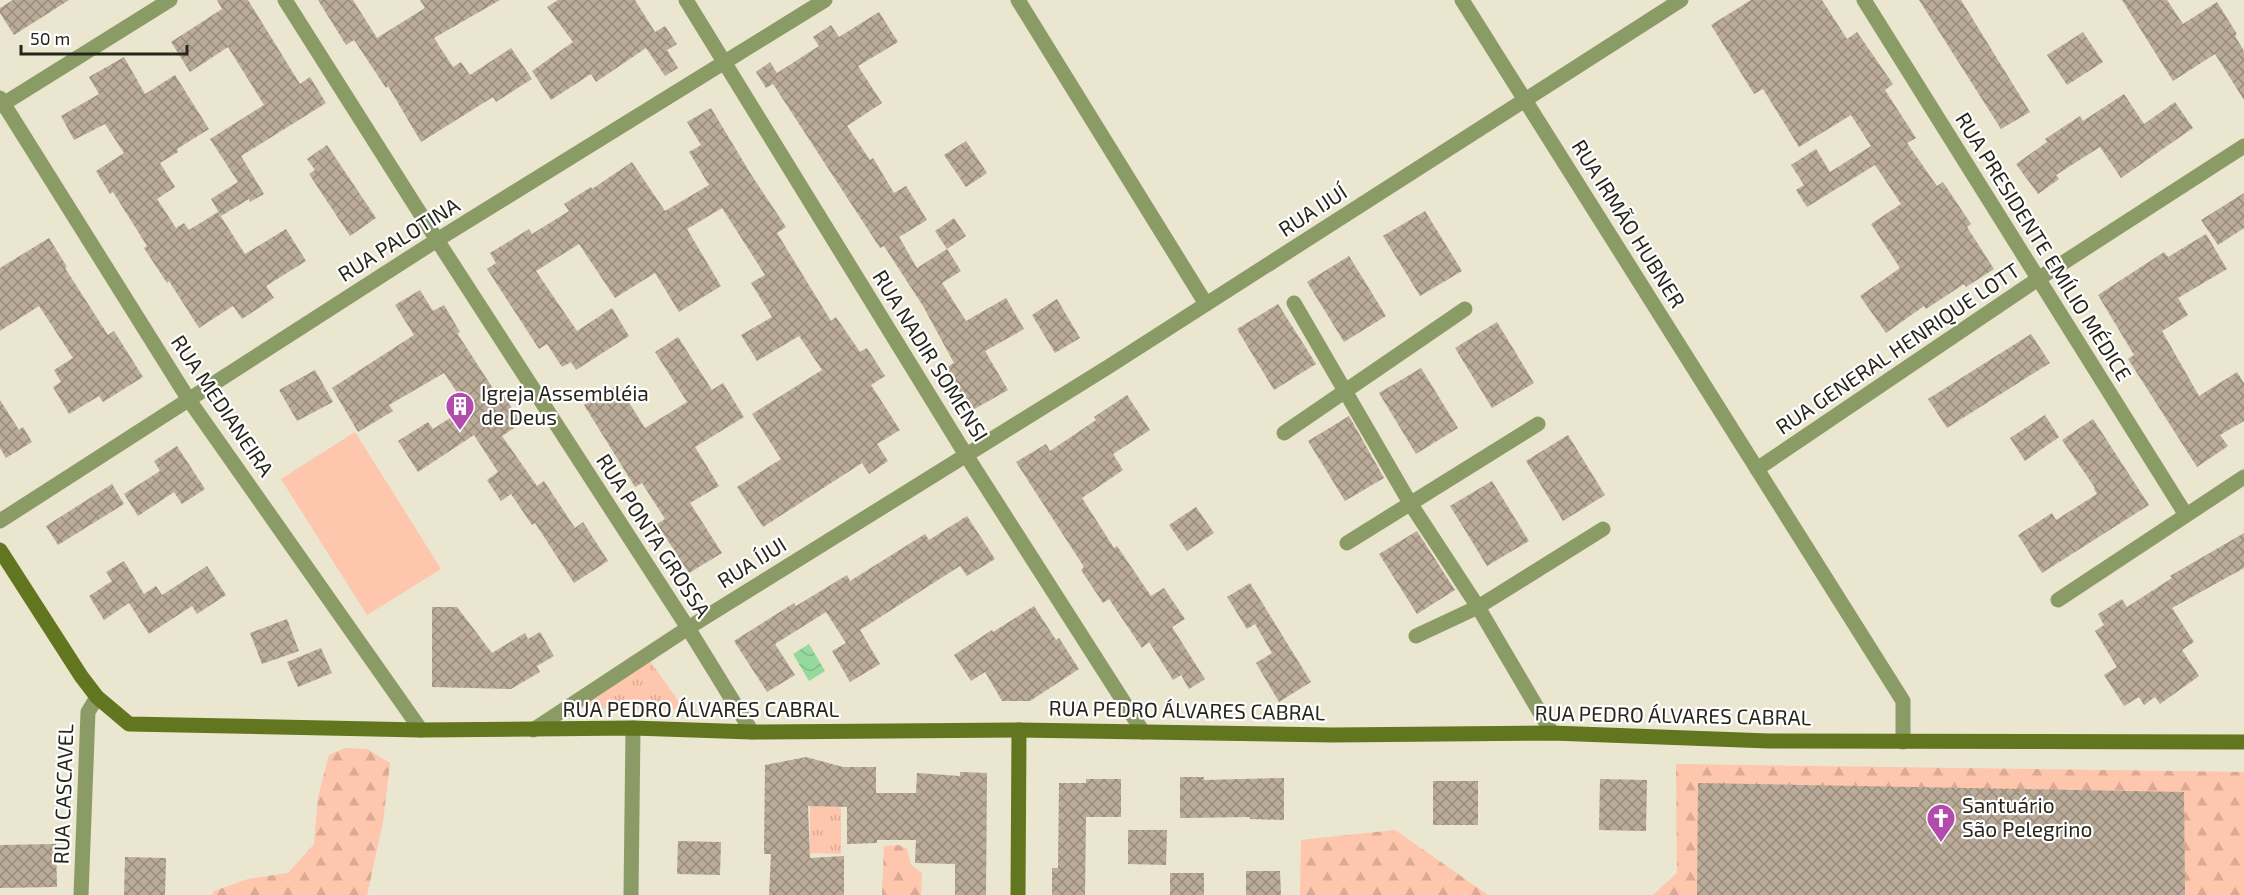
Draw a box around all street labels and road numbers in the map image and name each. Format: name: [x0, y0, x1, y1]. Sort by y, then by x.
street label: RUA PRESIDENTE EMÍLIO MÉDICE: [1951, 107, 2137, 385]
street label: RUA IRMÃO HUBNER: [1567, 135, 1691, 312]
street label: RUA IJUÍ: [1273, 178, 1351, 241]
street label: RUA PALOTINA: [333, 191, 464, 286]
street label: RUA GENERAL HENRIQUE LOTT: [1770, 257, 2024, 440]
street label: RUA NADIR SOMENSI: [868, 265, 994, 445]
street label: RUA MEDIANEIRA: [167, 330, 280, 481]
street label: RUA PONTA GROSSA: [592, 449, 717, 622]
street label: RUA ÍJUI: [712, 531, 790, 593]
street label: RUA PEDRO ÁLVARES CABRAL: [1048, 695, 1326, 724]
street label: RUA PEDRO ÁLVARES CABRAL: [563, 696, 840, 721]
street label: RUA PEDRO ÁLVARES CABRAL: [1534, 700, 1812, 729]
street label: RUA CASCAVEL: [48, 723, 77, 865]

